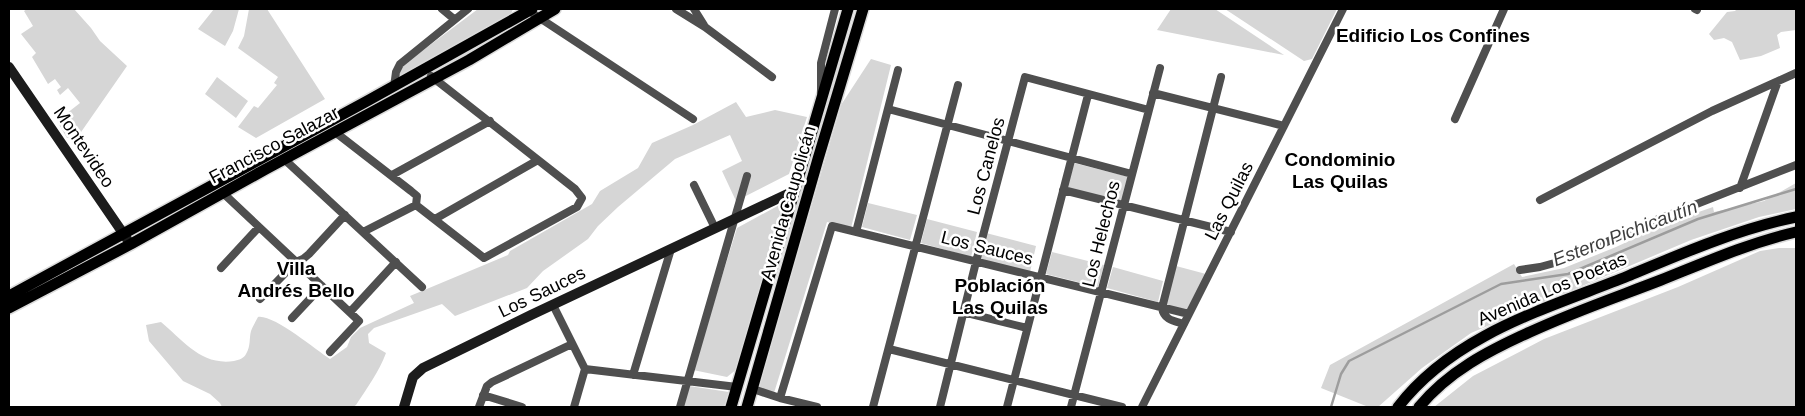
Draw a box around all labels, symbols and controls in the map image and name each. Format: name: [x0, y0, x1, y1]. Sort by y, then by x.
district label: Edificio Los Confines: [1336, 25, 1530, 46]
street label: Francisco Salazar: [206, 102, 342, 188]
street label: Montevideo: [50, 103, 118, 191]
street label: Los Canelos: [963, 115, 1009, 217]
street label: Avenida Caupolicán: [756, 123, 820, 283]
district label: Condominio Las Quilas: [1285, 149, 1395, 192]
street label: Las Quilas: [1201, 159, 1257, 243]
street label: Los Helechos: [1078, 179, 1124, 289]
water label: Estero Pichicautín: [1550, 196, 1700, 270]
street label: Los Sauces: [939, 227, 1035, 269]
street label: Avenida Los Poetas: [1475, 249, 1629, 329]
district label: Villa Andrés Bello: [237, 258, 355, 301]
street label: Los Sauces: [495, 262, 589, 322]
district label: Población Las Quilas: [952, 275, 1048, 318]

